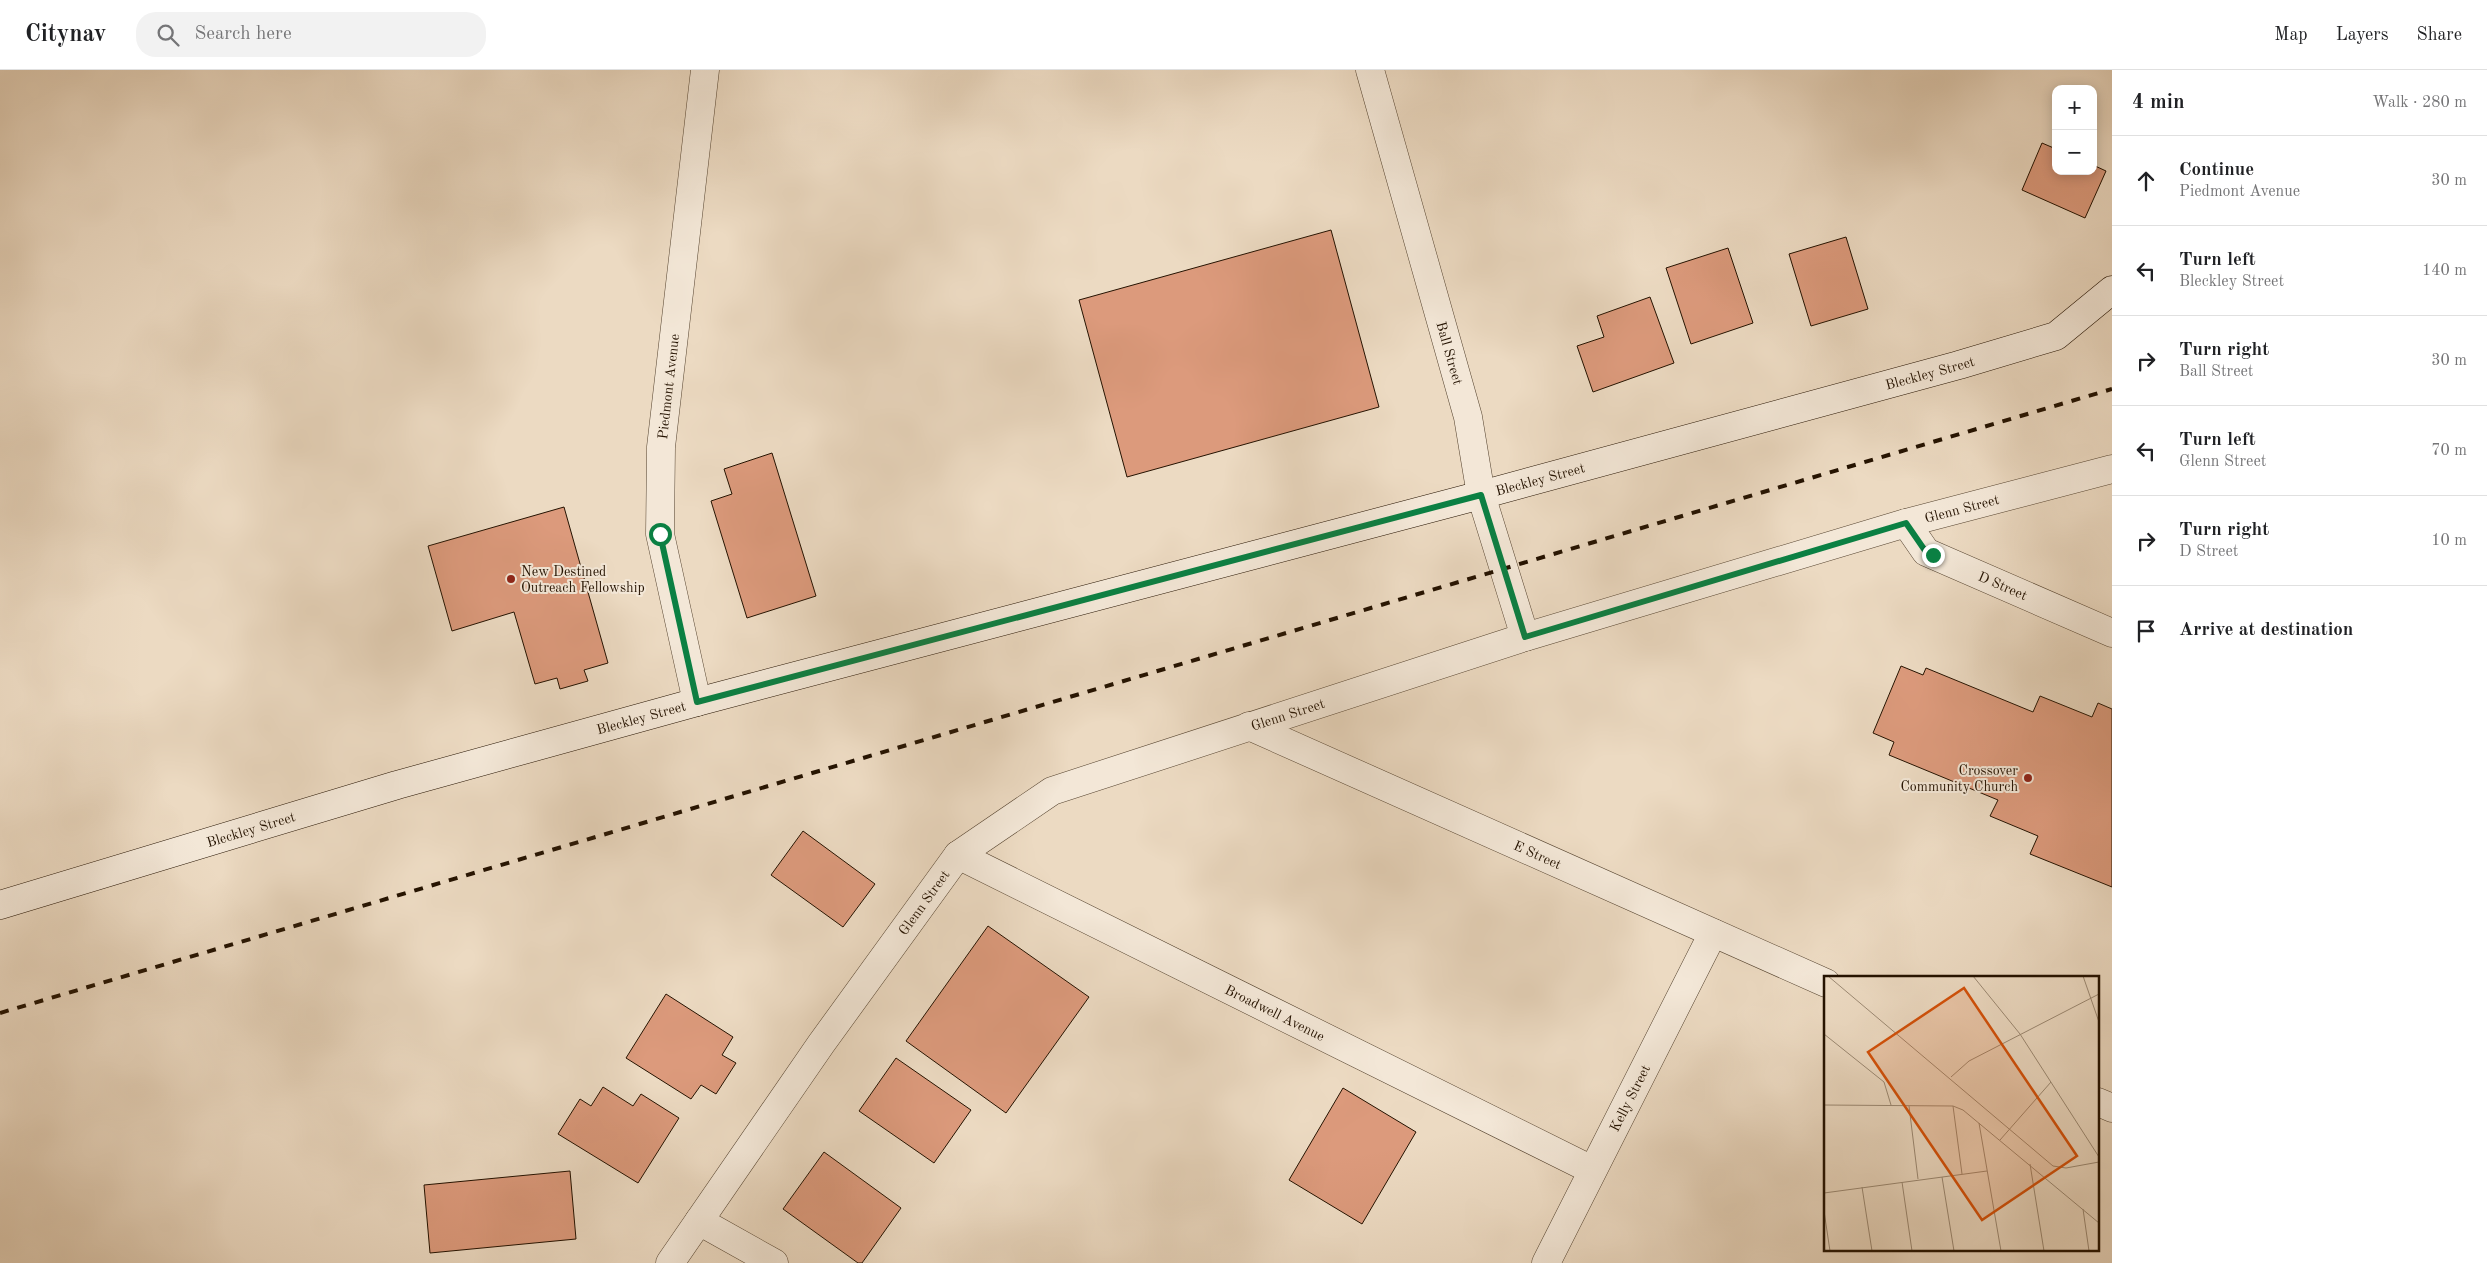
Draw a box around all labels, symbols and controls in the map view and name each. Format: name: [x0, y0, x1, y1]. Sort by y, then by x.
search box: [136, 12, 486, 57]
icon: search: [154, 21, 182, 49]
text: Citynav: [25, 23, 106, 47]
text: Search here: [194, 25, 292, 44]
text: Map: [2274, 26, 2308, 44]
text: Layers: [2336, 26, 2388, 44]
text: Share: [2416, 26, 2462, 44]
map controls: [2052, 85, 2097, 175]
button: +: [2052, 85, 2097, 130]
text: 4 min: [2132, 92, 2185, 113]
text: Walk · 280 m: [2372, 95, 2467, 111]
button: −: [2052, 130, 2097, 175]
text: Continue: [2179, 161, 2254, 180]
icon: ahead: [2132, 167, 2160, 195]
text: 30 m: [2431, 173, 2467, 189]
text: Piedmont Avenue: [2179, 184, 2300, 200]
text: Turn left: [2179, 251, 2256, 270]
icon: left: [2132, 257, 2160, 285]
text: 140 m: [2422, 263, 2467, 279]
text: Bleckley Street: [2179, 274, 2284, 290]
street label: Ball Street: [1433, 320, 1465, 387]
street label: Piedmont Avenue: [656, 333, 682, 440]
text: Turn right: [2179, 341, 2269, 360]
icon: right: [2132, 347, 2160, 375]
text: 30 m: [2431, 353, 2467, 369]
street label: Bleckley Street: [1884, 355, 1976, 393]
text: Ball Street: [2179, 364, 2253, 380]
text: Turn left: [2179, 431, 2256, 450]
icon: left: [2132, 437, 2160, 465]
text: 70 m: [2431, 443, 2467, 459]
text: Glenn Street: [2179, 454, 2266, 470]
street label: Bleckley Street: [1494, 461, 1587, 499]
street label: Glenn Street: [1923, 493, 2001, 526]
text: Turn right: [2179, 521, 2269, 540]
route start: [649, 523, 672, 546]
icon: right: [2132, 527, 2160, 555]
text: 10 m: [2431, 533, 2467, 549]
route end: [1922, 544, 1945, 567]
text: D Street: [2179, 544, 2238, 560]
place label: New Destined Outreach Fellowship: [521, 565, 645, 595]
street label: D Street: [1976, 570, 2029, 603]
marker: New Destined Outreach Fellowship: [505, 573, 517, 585]
icon: arrive: [2132, 617, 2160, 645]
text: Arrive at destination: [2179, 621, 2353, 640]
street label: Glenn Street: [1249, 697, 1327, 734]
street label: Bleckley Street: [595, 699, 688, 737]
place label: Crossover Community Church: [1900, 764, 2018, 794]
marker: Crossover Community Church: [2022, 772, 2034, 784]
street label: Bleckley Street: [205, 810, 297, 850]
street label: E Street: [1511, 839, 1563, 872]
street label: Glenn Street: [896, 868, 953, 938]
inset map: [1824, 976, 2100, 1250]
street label: Broadwell Avenue: [1223, 983, 1327, 1044]
street label: Kelly Street: [1608, 1063, 1653, 1134]

